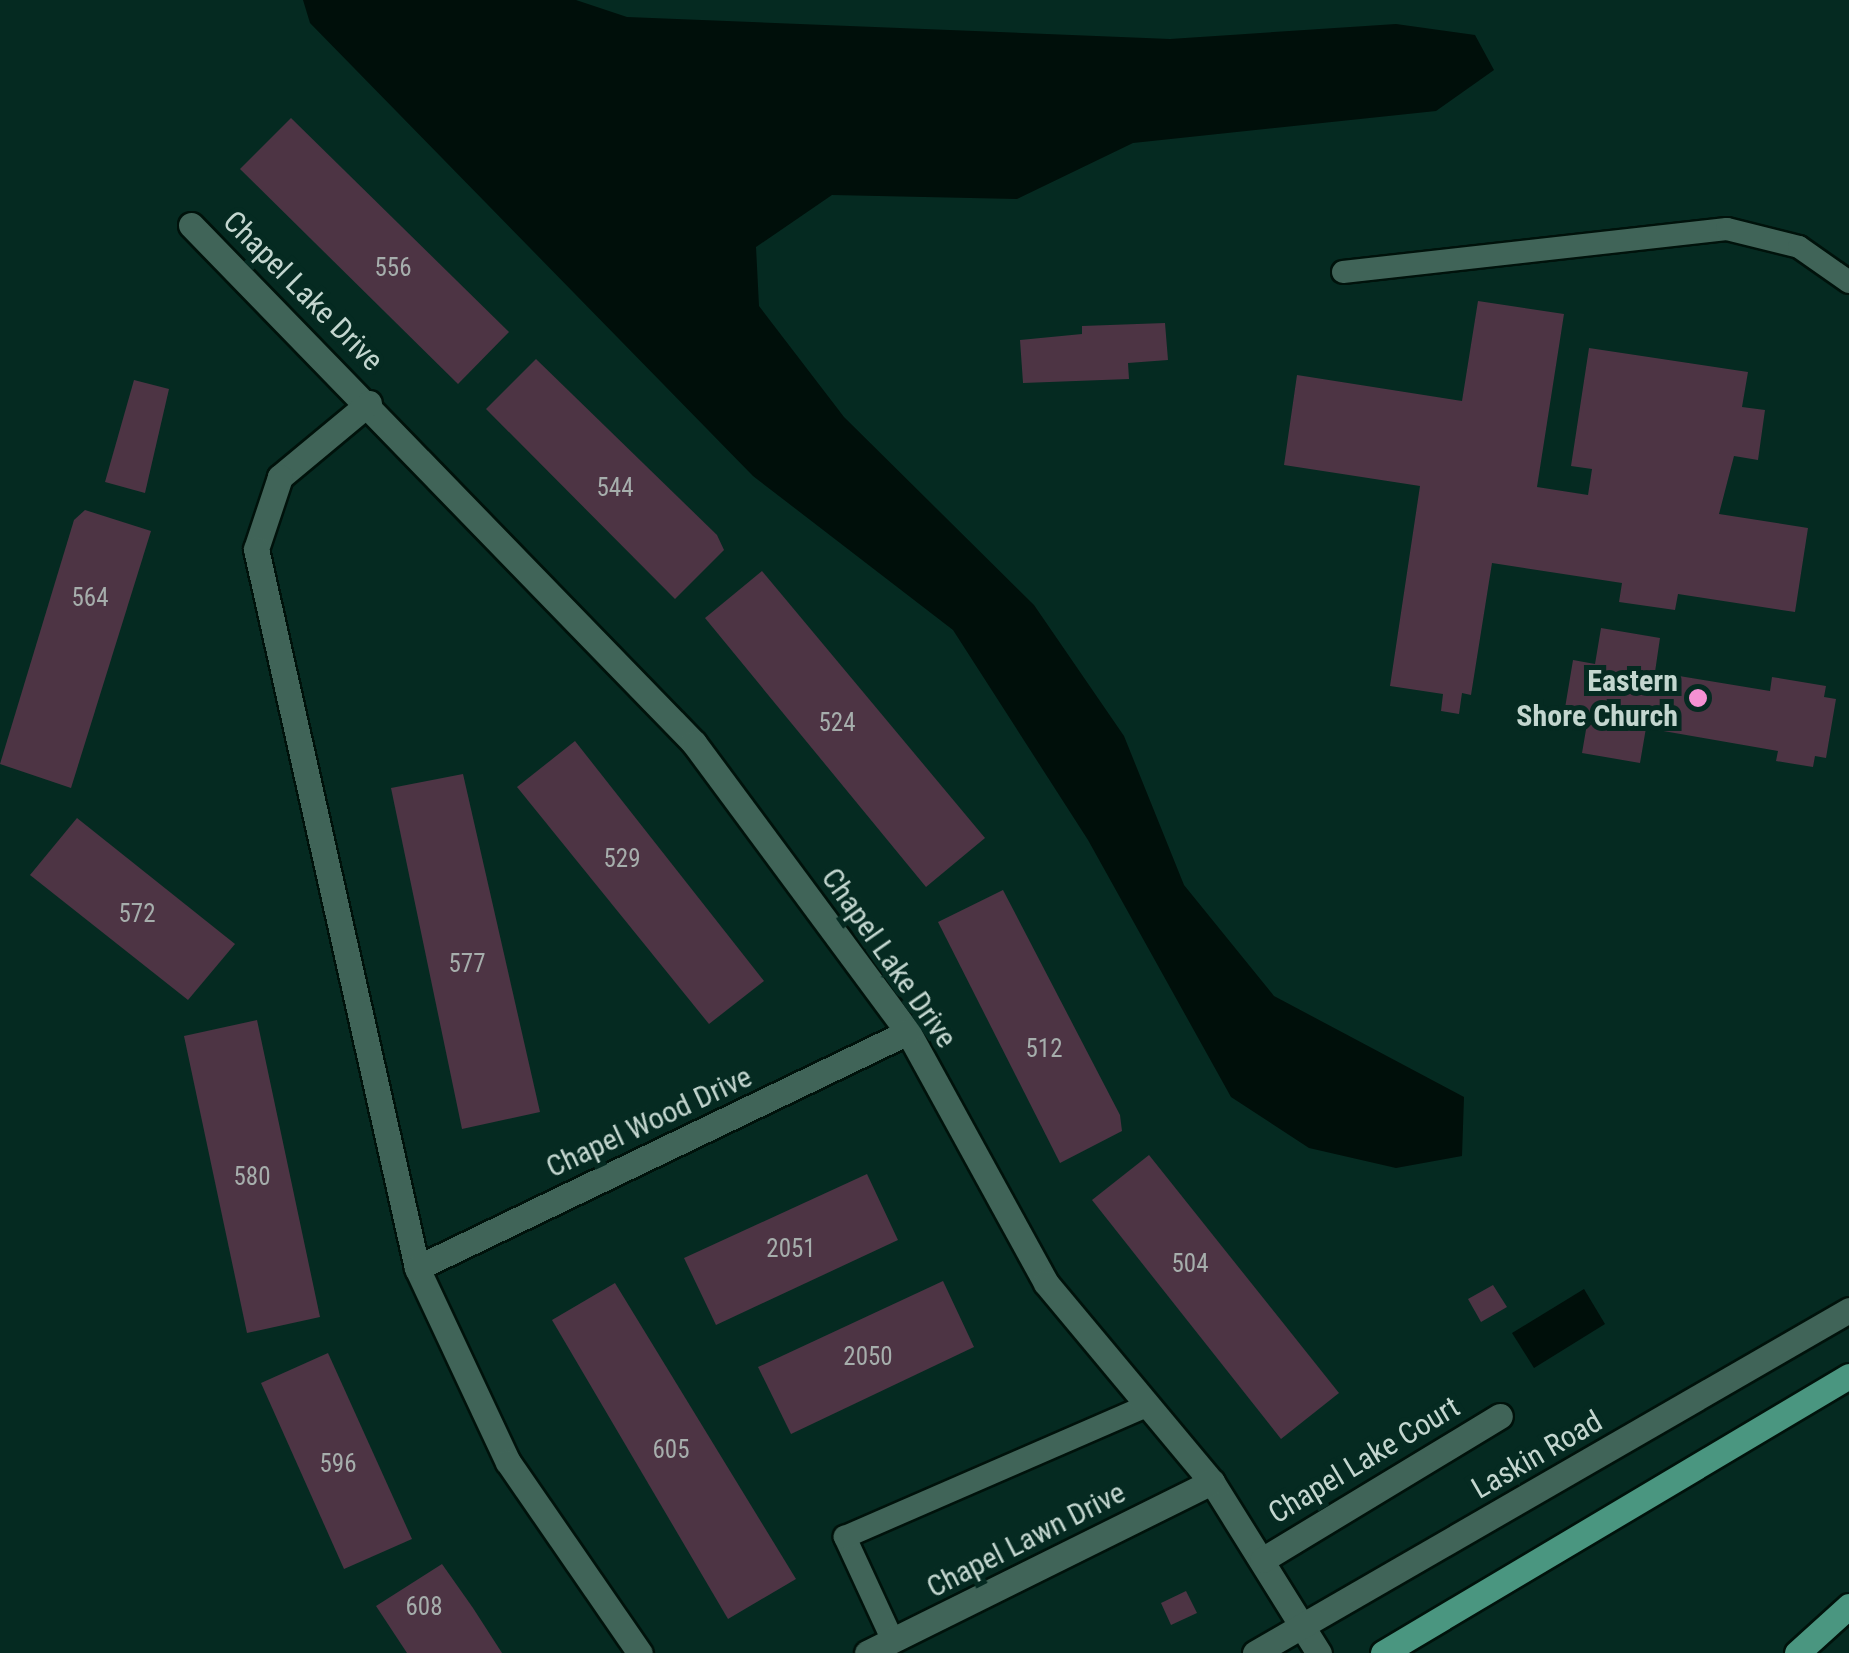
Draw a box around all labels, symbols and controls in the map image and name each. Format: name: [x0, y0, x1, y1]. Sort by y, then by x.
street label: Chapel Lake Drive: [216, 204, 390, 378]
house number: 556: [374, 253, 412, 283]
house number: 544: [596, 473, 634, 503]
house number: 564: [71, 583, 109, 613]
place label: Eastern Shore Church: [1516, 663, 1678, 734]
marker: Eastern Shore Church: [1687, 687, 1709, 709]
house number: 524: [818, 708, 856, 738]
house number: 529: [603, 844, 641, 874]
street label: Chapel Lake Drive: [814, 861, 964, 1055]
house number: 572: [118, 899, 156, 929]
house number: 577: [448, 949, 486, 979]
house number: 512: [1025, 1034, 1063, 1064]
street label: Chapel Wood Drive: [541, 1059, 757, 1185]
house number: 580: [233, 1162, 271, 1192]
house number: 2051: [766, 1234, 816, 1264]
house number: 504: [1171, 1249, 1209, 1279]
house number: 2050: [843, 1342, 893, 1372]
street label: Chapel Lake Court: [1262, 1389, 1466, 1531]
street label: Laskin Road: [1465, 1403, 1609, 1507]
house number: 605: [652, 1435, 690, 1465]
house number: 596: [319, 1449, 357, 1479]
street label: Chapel Lawn Drive: [921, 1475, 1131, 1605]
house number: 608: [405, 1592, 443, 1622]

